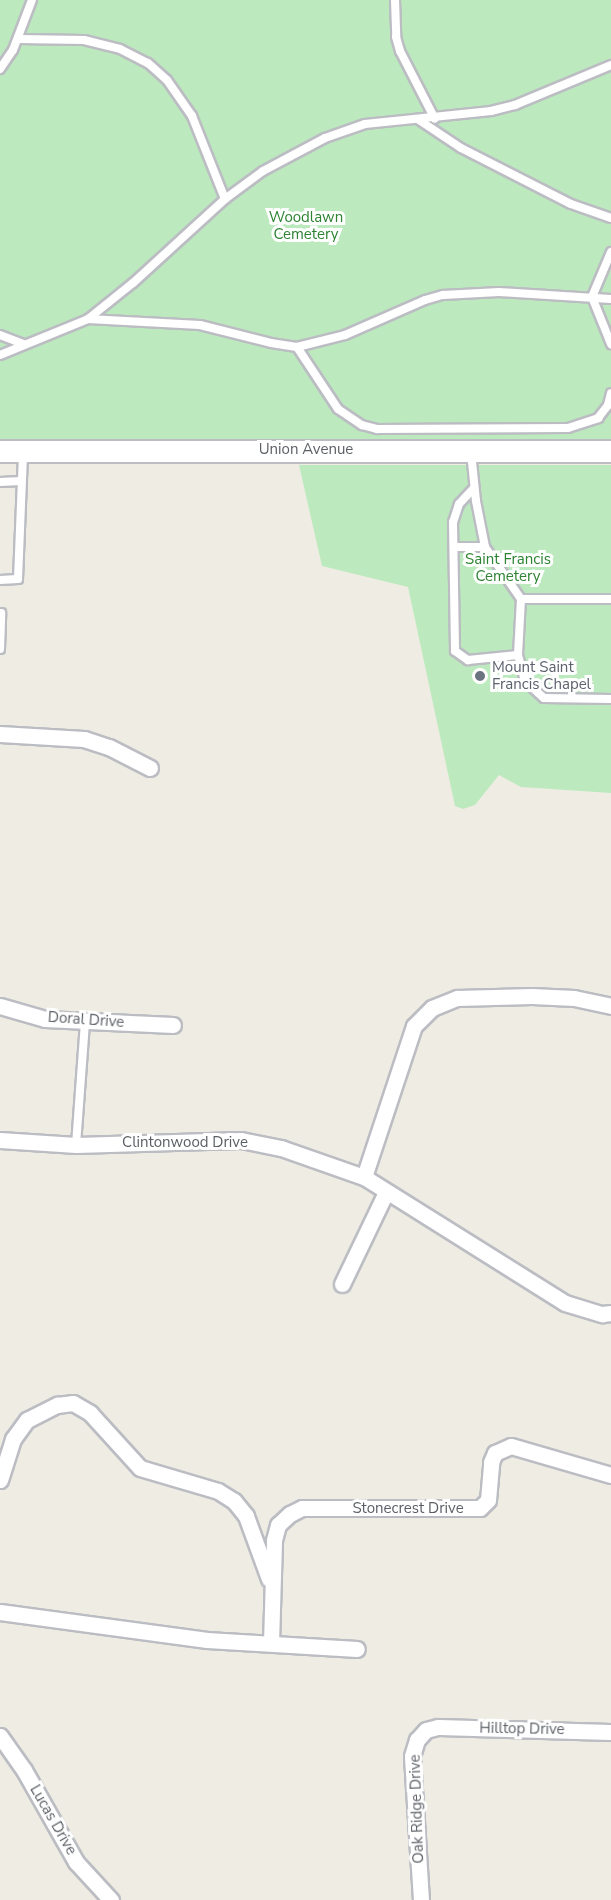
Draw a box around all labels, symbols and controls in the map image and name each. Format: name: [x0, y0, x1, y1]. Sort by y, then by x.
park label: Woodlawn Cemetery: [269, 208, 343, 243]
street label: Union Avenue: [259, 441, 353, 459]
park label: Saint Francis Cemetery: [465, 550, 551, 585]
place label: Mount Saint Francis Chapel: [492, 658, 591, 693]
marker: Mount Saint Francis Chapel: [473, 669, 487, 683]
street label: Doral Drive: [47, 1008, 125, 1032]
street label: Clintonwood Drive: [122, 1134, 248, 1152]
street label: Stonecrest Drive: [352, 1500, 464, 1518]
street label: Hilltop Drive: [479, 1719, 565, 1739]
street label: Oak Ridge Drive: [406, 1754, 428, 1864]
street label: Lucas Drive: [26, 1782, 80, 1858]

